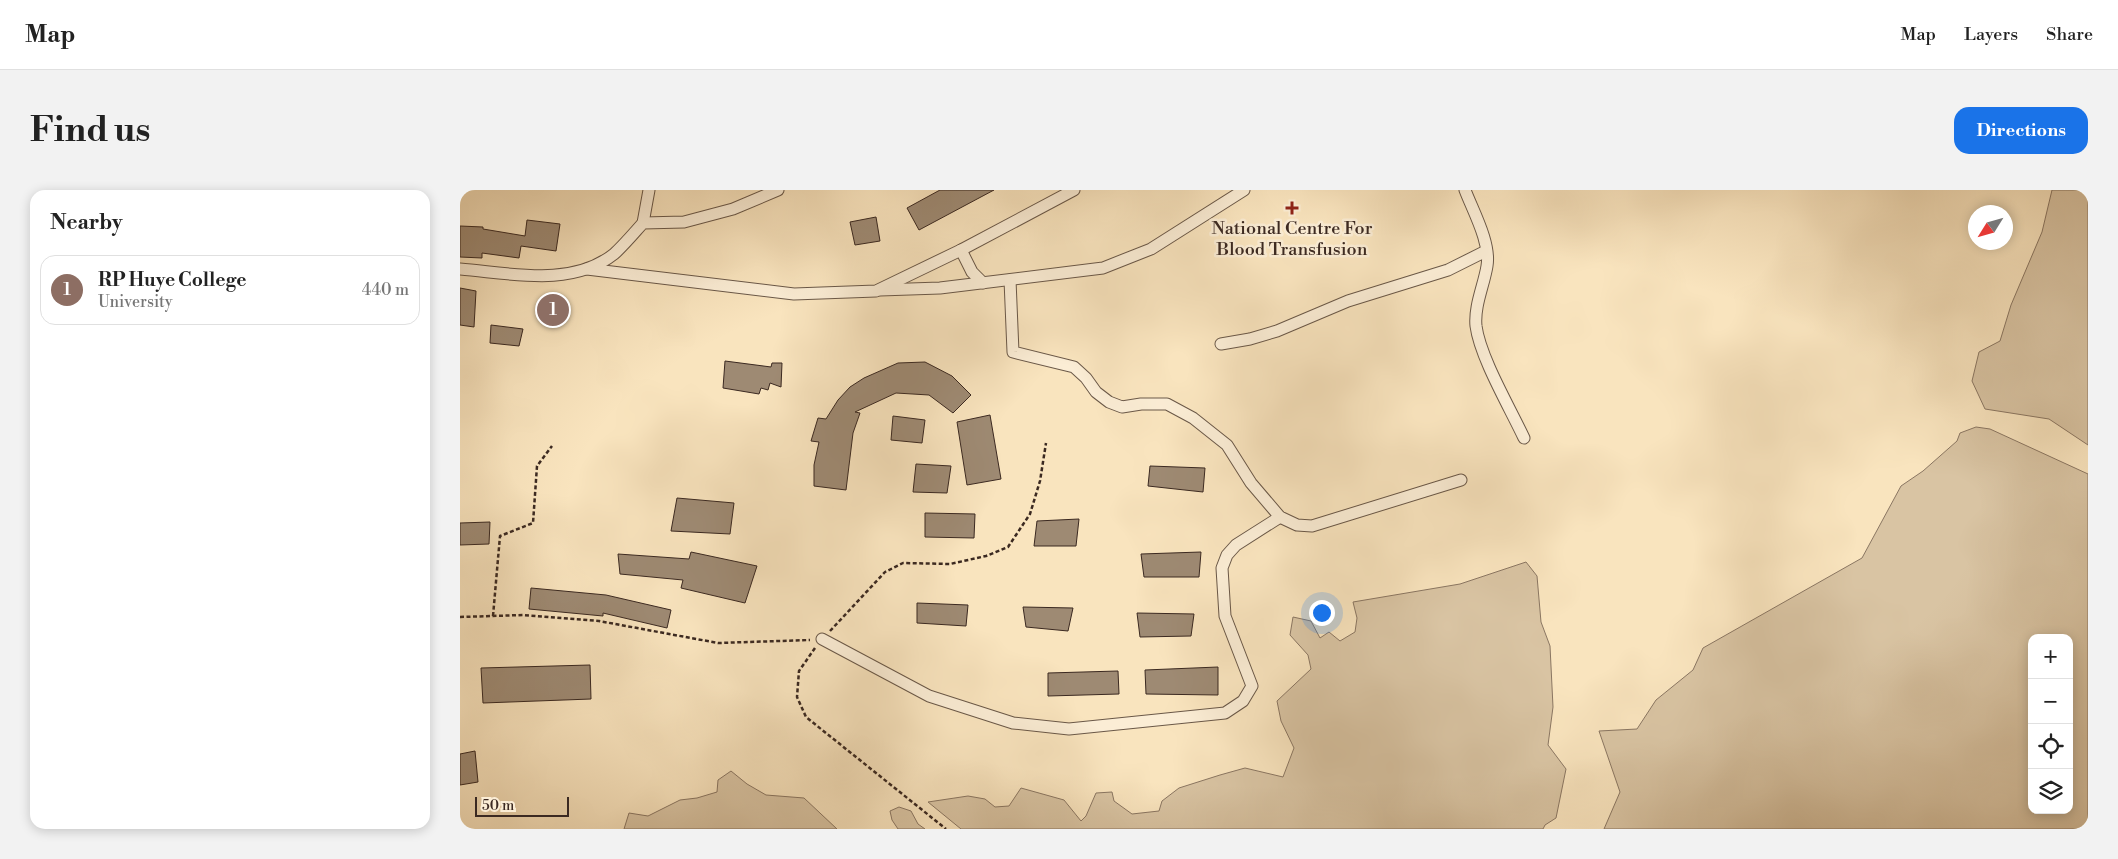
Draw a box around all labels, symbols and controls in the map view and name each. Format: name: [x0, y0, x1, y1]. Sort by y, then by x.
text: Map: [25, 20, 75, 50]
text: Map: [1901, 23, 1936, 46]
text: Layers: [1964, 23, 2018, 46]
text: Share: [2046, 23, 2093, 46]
button: Directions: [1954, 107, 2088, 154]
text: Find us: [30, 109, 150, 152]
marker: National Centre For Blood Transfusion: [1285, 201, 1299, 215]
north arrow: [1968, 205, 2013, 250]
text: Nearby: [50, 210, 123, 236]
place label: National Centre For Blood Transfusion: [1212, 217, 1373, 261]
text: RP Huye College: [98, 268, 246, 292]
text: 1: [63, 280, 71, 300]
text: 440 m: [362, 280, 409, 300]
pin: 1: [537, 291, 569, 329]
text: University: [98, 292, 172, 312]
your location: [1309, 600, 1335, 626]
map controls: [2028, 634, 2073, 814]
button: +: [2028, 634, 2073, 679]
button: −: [2028, 679, 2073, 724]
button: locate: [2028, 724, 2073, 769]
button: layers: [2028, 769, 2073, 814]
scale bar: [475, 794, 569, 817]
text: 50 m: [482, 797, 514, 815]

